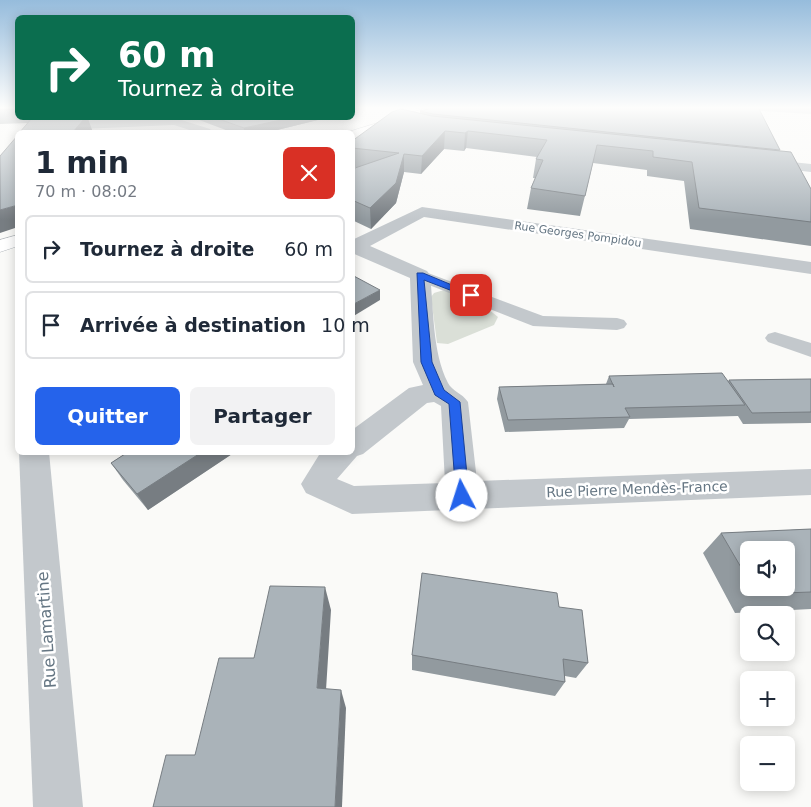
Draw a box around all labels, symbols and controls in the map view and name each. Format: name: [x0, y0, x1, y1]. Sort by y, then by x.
icon: right: [35, 35, 100, 100]
text: 60 m: [118, 35, 215, 75]
text: Tournez à droite: [118, 76, 295, 101]
text: 1 min: [35, 145, 129, 180]
button: close: [283, 147, 335, 199]
text: 70 m · 08:02: [35, 182, 137, 201]
street label: Rue Georges Pompidou: [514, 219, 642, 250]
icon: right: [37, 235, 65, 263]
text: Tournez à droite: [80, 238, 254, 260]
text: 60 m: [284, 238, 333, 260]
pin: [450, 274, 492, 316]
icon: arrive: [457, 281, 485, 309]
icon: arrive: [37, 311, 65, 339]
text: Arrivée à destination: [80, 314, 306, 336]
text: 10 m: [321, 314, 370, 336]
button: Quitter: [35, 387, 180, 445]
button: Partager: [190, 387, 335, 445]
position arrow: [435, 469, 487, 521]
street label: Rue Pierre Mendès-France: [546, 478, 728, 500]
map controls: [740, 541, 795, 791]
button: sound: [740, 541, 795, 596]
street label: Rue Lamartine: [33, 571, 60, 689]
button: search: [740, 606, 795, 661]
button: +: [740, 671, 795, 726]
button: −: [740, 736, 795, 791]

